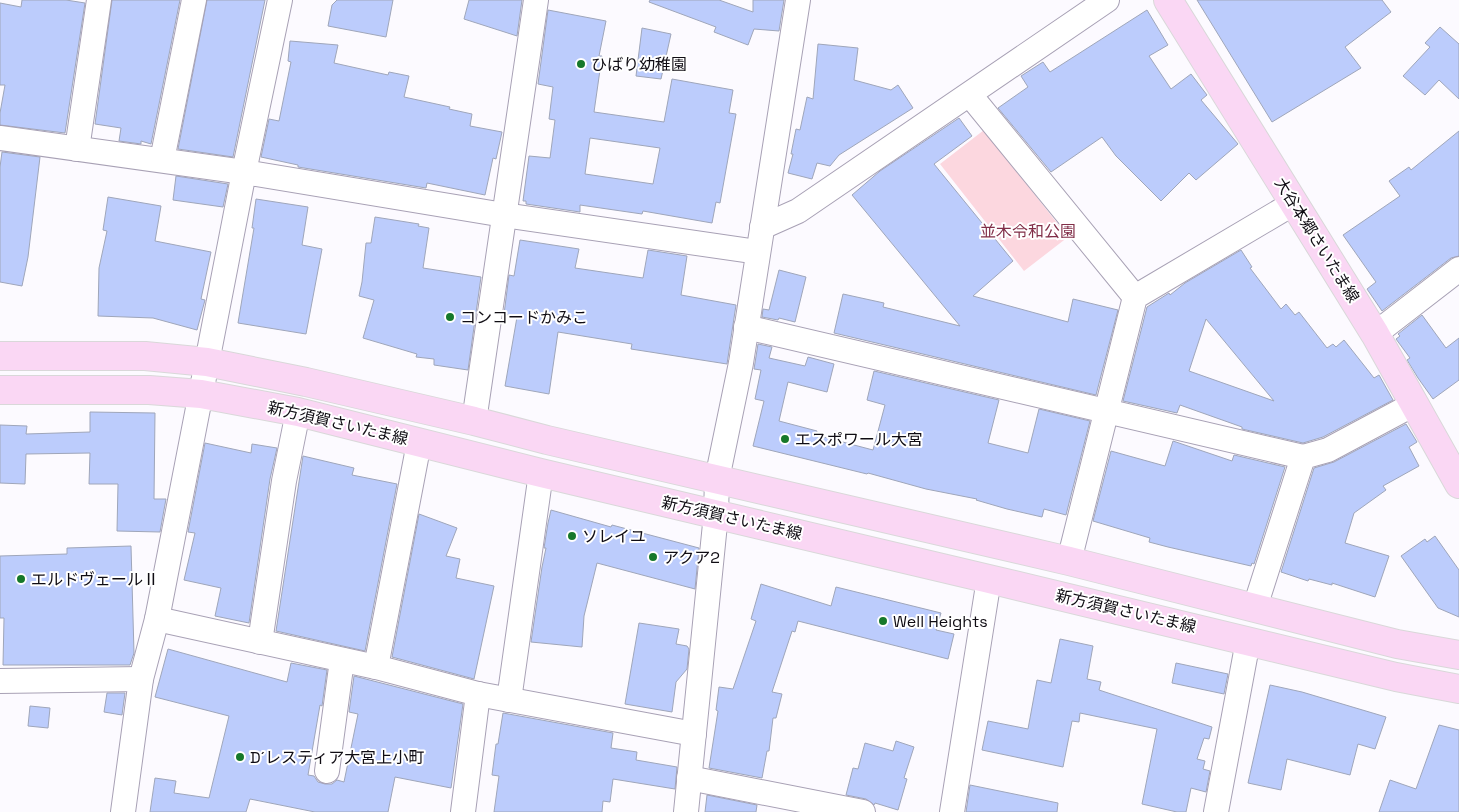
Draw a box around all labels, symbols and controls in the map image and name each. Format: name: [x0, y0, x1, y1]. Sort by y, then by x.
place label: ひばり幼稚園: [591, 54, 687, 75]
marker: ひばり幼稚園: [575, 58, 587, 70]
street label: 大谷本郷さいたま線: [1270, 174, 1364, 306]
park label: 並木令和公園: [980, 221, 1076, 242]
place label: コンコードかみこ: [460, 307, 588, 328]
marker: コンコードかみこ: [444, 311, 456, 323]
street label: 新方須賀さいたま線: [266, 397, 410, 449]
place label: エスポワール大宮: [795, 429, 923, 450]
marker: エスポワール大宮: [779, 433, 791, 445]
street label: 新方須賀さいたま線: [660, 492, 804, 544]
place label: ソレイユ: [582, 526, 646, 547]
marker: ソレイユ: [566, 530, 578, 542]
place label: アクア2: [663, 547, 720, 568]
marker: アクア2: [647, 551, 659, 563]
place label: エルドヴェールⅡ: [31, 569, 159, 590]
marker: エルドヴェールⅡ: [15, 573, 27, 585]
street label: 新方須賀さいたま線: [1054, 585, 1198, 637]
place label: Well Heights: [893, 611, 988, 632]
marker: Well Heights: [877, 615, 889, 627]
place label: D´レスティア大宮上小町: [250, 747, 424, 768]
marker: D´レスティア大宮上小町: [234, 751, 246, 763]

